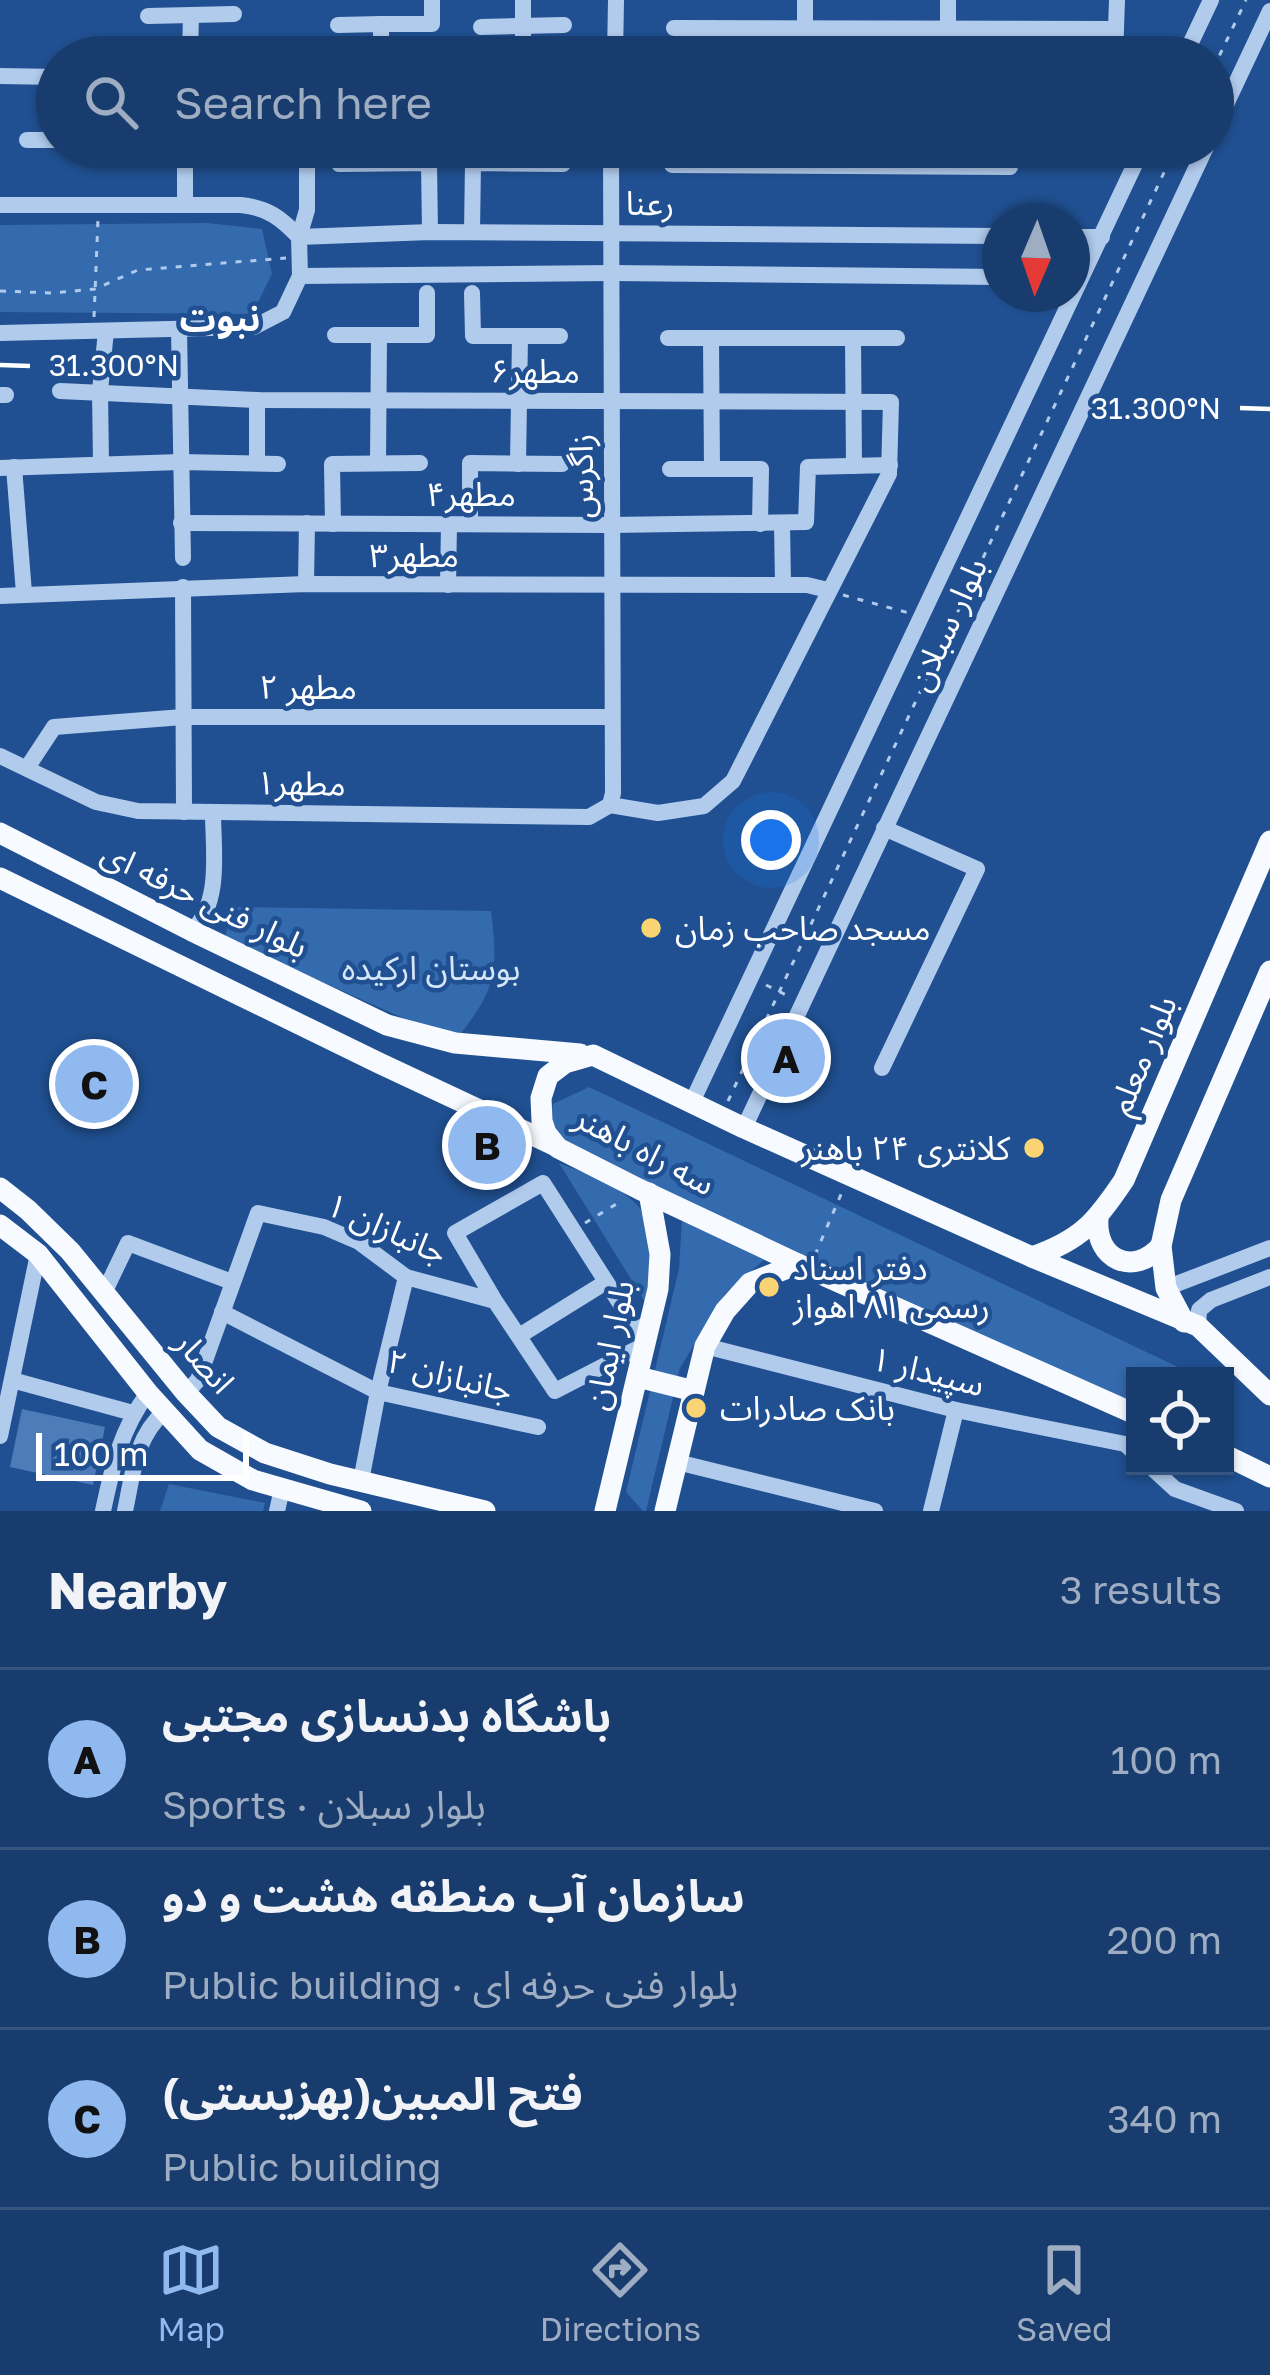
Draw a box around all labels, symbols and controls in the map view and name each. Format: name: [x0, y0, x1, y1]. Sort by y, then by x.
search box: [36, 36, 1234, 168]
icon: search: [78, 69, 144, 135]
text: Search here: [174, 75, 432, 129]
street label: رعنا: [625, 183, 675, 223]
north arrow: [982, 204, 1090, 312]
district label: نبوت: [180, 296, 260, 339]
text: 31.300°N: [49, 347, 179, 383]
street label: مطهر۶: [490, 351, 580, 391]
text: 31.300°N: [1091, 390, 1221, 426]
street label: زاگرس: [561, 434, 601, 518]
street label: مطهر۴: [426, 474, 516, 514]
street label: مطهر۳: [369, 535, 459, 575]
street label: بلوار سبلان: [899, 551, 995, 697]
street label: مطهر ۲: [259, 667, 357, 707]
street label: مطهر۱: [256, 762, 346, 804]
your location: [741, 810, 801, 870]
street label: بلوار فنی حرفه ای: [95, 832, 315, 966]
place label: مسجد صاحب زمان: [675, 908, 931, 948]
marker: مسجد صاحب زمان: [638, 915, 664, 941]
park label: بوستان ارکیده: [342, 948, 520, 988]
street label: بلوار معلم: [1099, 989, 1190, 1123]
pin: A: [747, 1013, 825, 1103]
pin: C: [55, 1039, 133, 1129]
street label: سه راه باهنر: [567, 1096, 722, 1204]
pin: B: [448, 1100, 526, 1190]
place label: کلانتری ۲۴ باهنر: [800, 1128, 1010, 1168]
marker: کلانتری ۲۴ باهنر: [1021, 1135, 1047, 1161]
street label: جانبازان ۱: [321, 1184, 453, 1272]
place label: دفتر اسناد رسمی ۸۱ اهواز: [792, 1248, 990, 1326]
marker: دفتر اسناد رسمی ۸۱ اهواز: [756, 1274, 782, 1300]
street label: بلوار ایمان: [576, 1276, 642, 1414]
street label: انصار: [166, 1322, 243, 1401]
street label: سپیدار ۱: [867, 1338, 989, 1407]
street label: جانبازان ۲: [383, 1340, 517, 1410]
map controls: [1126, 1367, 1234, 1475]
button: locate: [1126, 1367, 1234, 1475]
place label: بانک صادرات: [720, 1388, 895, 1428]
marker: بانک صادرات: [683, 1395, 709, 1421]
scale bar: [36, 1427, 249, 1480]
text: 100 m: [54, 1434, 148, 1473]
text: Nearby: [48, 1559, 227, 1620]
text: 3 results: [1060, 1566, 1222, 1613]
text: باشگاه بدنسازی مجتبی: [162, 1688, 611, 1742]
text: A: [73, 1736, 101, 1783]
text: 100 m: [1110, 1736, 1222, 1783]
text: Sports · بلوار سبلان: [162, 1781, 486, 1828]
text: سازمان آب منطقه هشت و دو: [162, 1868, 745, 1922]
text: B: [73, 1916, 101, 1963]
text: 200 m: [1107, 1916, 1222, 1963]
text: Public building · بلوار فنی حرفه ای: [162, 1961, 738, 2008]
text: فتح المبین(بهزیستی): [162, 2066, 583, 2120]
text: C: [73, 2095, 101, 2142]
text: 340 m: [1107, 2095, 1222, 2142]
text: Public building: [162, 2143, 442, 2190]
tab: Map: [158, 2237, 225, 2348]
tab: Directions: [540, 2237, 701, 2348]
tab: Saved: [1016, 2237, 1112, 2348]

